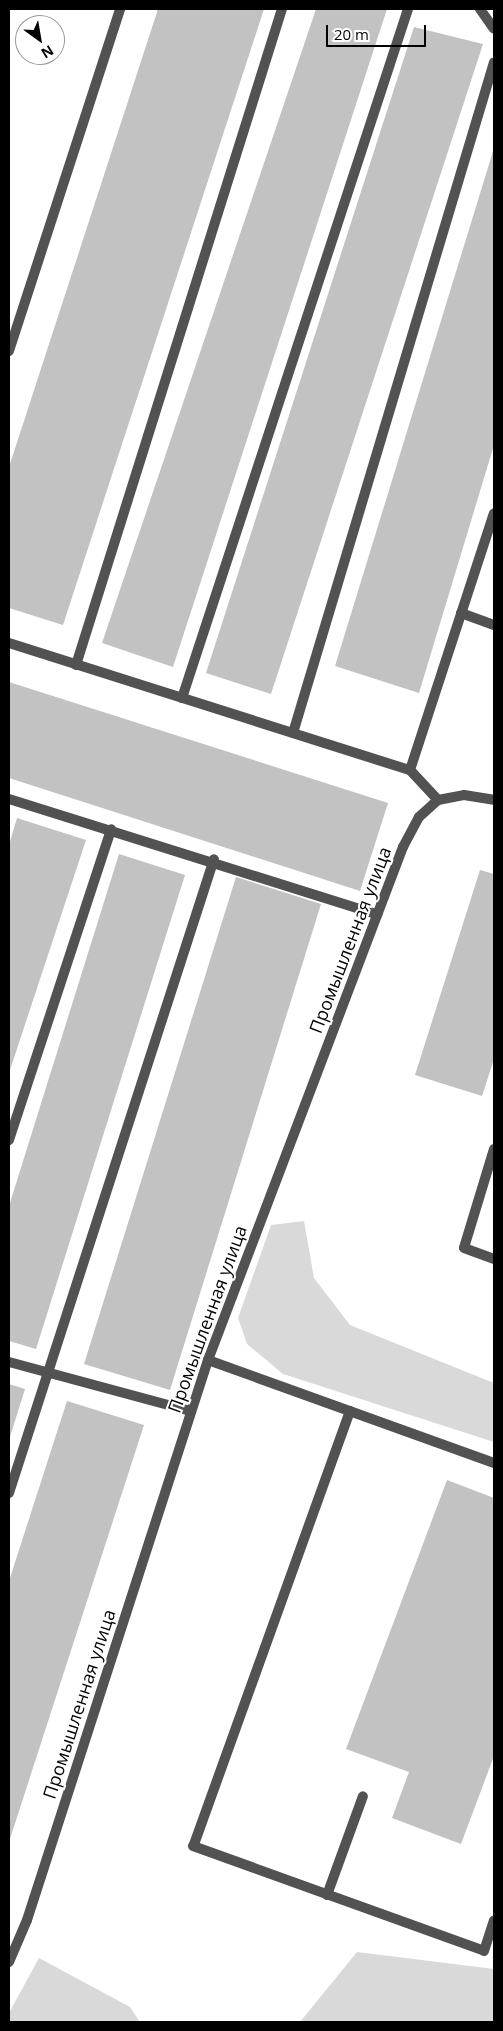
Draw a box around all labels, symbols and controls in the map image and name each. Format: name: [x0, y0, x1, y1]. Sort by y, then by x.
north arrow: [15, 15, 65, 65]
scale bar: [328, 15, 428, 47]
text: 20 m: [334, 24, 369, 44]
text: N: [38, 41, 58, 63]
street label: Промышленная улица: [304, 844, 396, 1036]
street label: Промышленная улица: [163, 1222, 251, 1416]
street label: Промышленная улица: [38, 1607, 120, 1801]

